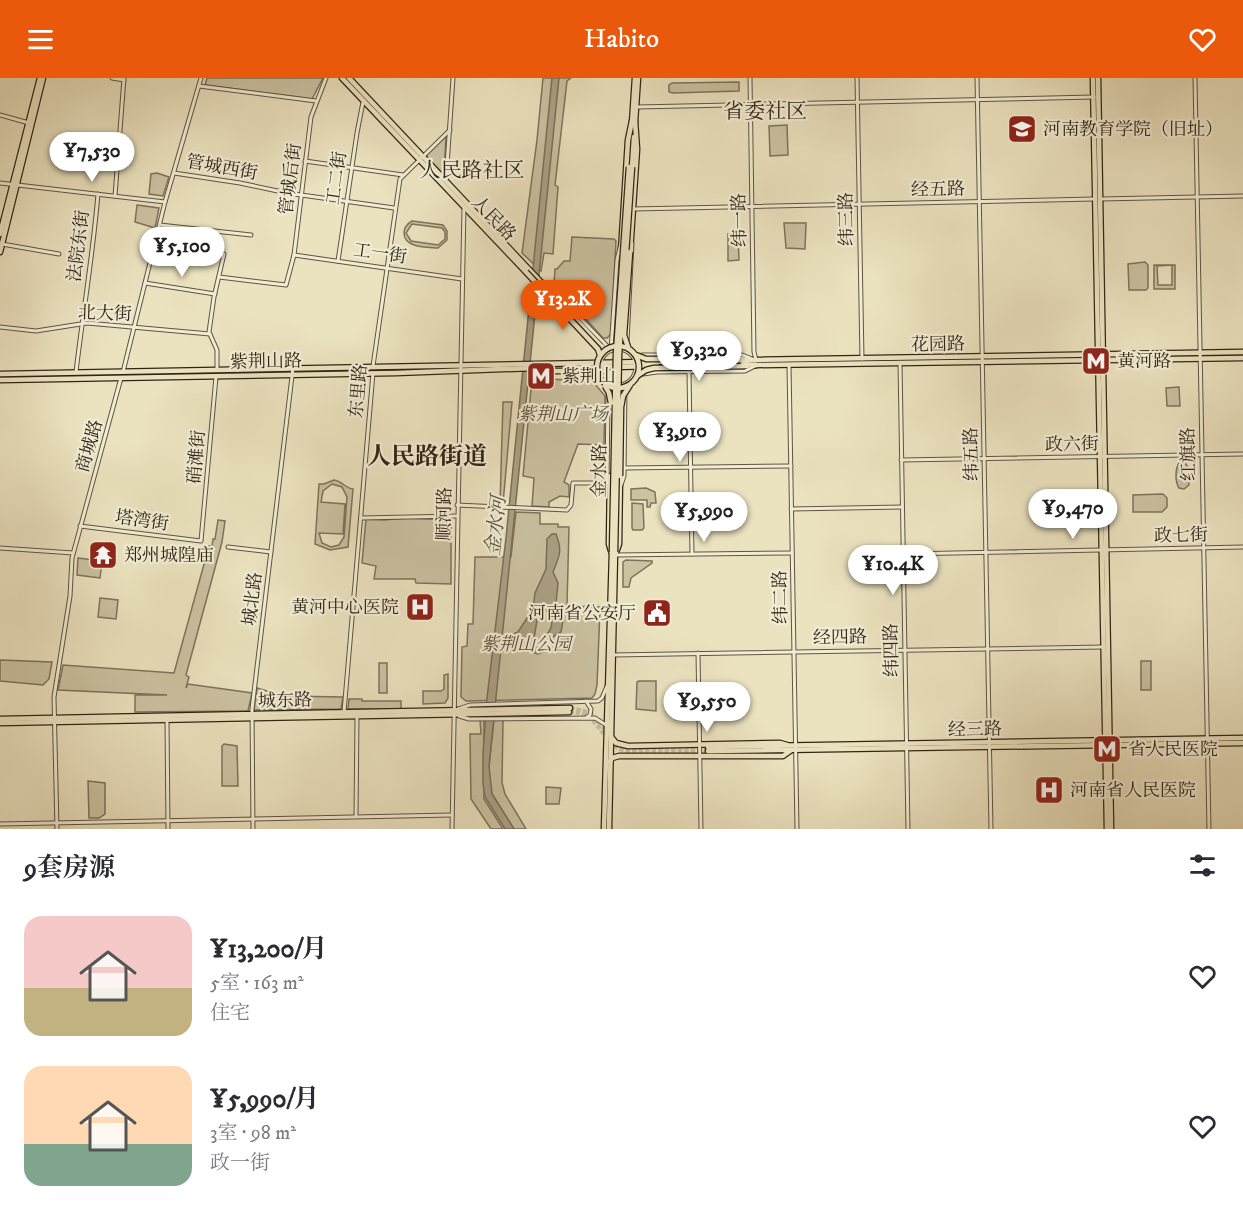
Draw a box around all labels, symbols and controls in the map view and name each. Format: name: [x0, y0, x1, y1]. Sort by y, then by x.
text: Habito: [584, 22, 659, 56]
icon: menu: [24, 23, 57, 56]
icon: heart: [1186, 23, 1219, 56]
district label: 省委社区: [723, 99, 807, 125]
school or university icon: 河南教育学院（旧址）: [1006, 113, 1038, 145]
place label: 河南教育学院（旧址）: [1043, 119, 1223, 141]
pin: ¥7,530: [43, 132, 141, 183]
text: ¥7,530: [63, 139, 121, 164]
street label: 管城后街: [276, 142, 306, 216]
street label: 工二街: [322, 150, 352, 206]
street label: 管城西街: [184, 151, 259, 185]
district label: 人民路社区: [420, 158, 525, 184]
street label: 经五路: [911, 179, 965, 201]
street label: 人民路: [467, 192, 520, 246]
street label: 纬三路: [836, 192, 858, 246]
street label: 纬一路: [729, 193, 751, 247]
street label: 法院东街: [64, 209, 94, 283]
pin: ¥5,100: [133, 227, 231, 278]
text: ¥5,100: [154, 234, 210, 259]
street label: 工一街: [352, 239, 408, 269]
pin: ¥13.2K: [514, 280, 612, 331]
text: ¥13.2K: [535, 287, 591, 312]
street label: 北大街: [78, 302, 132, 326]
pin: ¥9,320: [650, 331, 748, 382]
street label: 花园路: [911, 334, 965, 356]
text: ¥9,320: [671, 338, 727, 363]
metro station icon: 黄河路: [1080, 345, 1112, 377]
street label: 紫荆山路: [230, 350, 302, 374]
place label: 黄河路: [1117, 351, 1171, 373]
metro station icon: 紫荆山: [525, 360, 557, 392]
street label: 东里路: [346, 363, 372, 419]
place label: 紫荆山: [562, 366, 616, 388]
park label: 紫荆山广场: [518, 404, 610, 426]
pin: ¥3,910: [631, 412, 729, 463]
street label: 商城路: [72, 417, 108, 475]
text: ¥3,910: [653, 419, 707, 444]
street label: 纬五路: [961, 427, 983, 481]
street label: 红旗路: [1178, 427, 1200, 481]
street label: 硝滩街: [184, 429, 210, 485]
street label: 政六街: [1045, 434, 1099, 456]
district label: 人民路街道: [367, 442, 487, 472]
street label: 金水路: [589, 444, 611, 498]
street label: 顺河路: [434, 487, 456, 541]
pin: ¥9,470: [1024, 489, 1122, 540]
water label: 金水河: [481, 492, 512, 557]
pin: ¥5,990: [655, 492, 753, 543]
text: ¥9,470: [1042, 496, 1104, 521]
text: ¥5,990: [675, 499, 733, 524]
street label: 塔湾街: [114, 506, 170, 536]
street label: 政七街: [1154, 525, 1208, 547]
temple icon: 郑州城隍庙: [87, 539, 119, 571]
place label: 郑州城隍庙: [124, 545, 214, 567]
pin: ¥10.4K: [844, 545, 942, 596]
text: ¥10.4K: [862, 552, 924, 577]
street label: 纬二路: [770, 570, 792, 624]
street label: 城北路: [239, 571, 267, 627]
hospital icon: 黄河中心医院: [404, 591, 436, 623]
place label: 黄河中心医院: [291, 597, 399, 619]
public building icon: 河南省公安厅: [641, 597, 673, 629]
place label: 河南省公安厅: [528, 603, 636, 625]
street label: 纬四路: [881, 623, 903, 677]
street label: 经四路: [813, 627, 867, 649]
park label: 紫荆山公园: [481, 634, 574, 656]
pin: ¥9,550: [658, 682, 756, 733]
text: ¥9,550: [677, 689, 737, 714]
street label: 城东路: [258, 690, 312, 712]
street label: 经三路: [948, 719, 1002, 741]
metro station icon: 省人民医院: [1091, 733, 1123, 765]
place label: 省人民医院: [1128, 739, 1218, 761]
hospital icon: 河南省人民医院: [1033, 774, 1065, 806]
place label: 河南省人民医院: [1070, 780, 1196, 802]
icon: filters: [1186, 849, 1219, 882]
text: 9套房源: [24, 852, 115, 885]
text: ¥13,200/月: [210, 933, 328, 966]
icon: home: [72, 940, 144, 1012]
icon: heart: [1186, 960, 1219, 993]
text: 5室 · 163 m²: [210, 971, 304, 996]
text: 住宅: [210, 1001, 250, 1026]
text: ¥5,990/月: [210, 1083, 320, 1116]
icon: home: [72, 1090, 144, 1162]
icon: heart: [1186, 1110, 1219, 1143]
text: 3室 · 98 m²: [210, 1121, 296, 1146]
text: 政一街: [210, 1151, 270, 1176]

